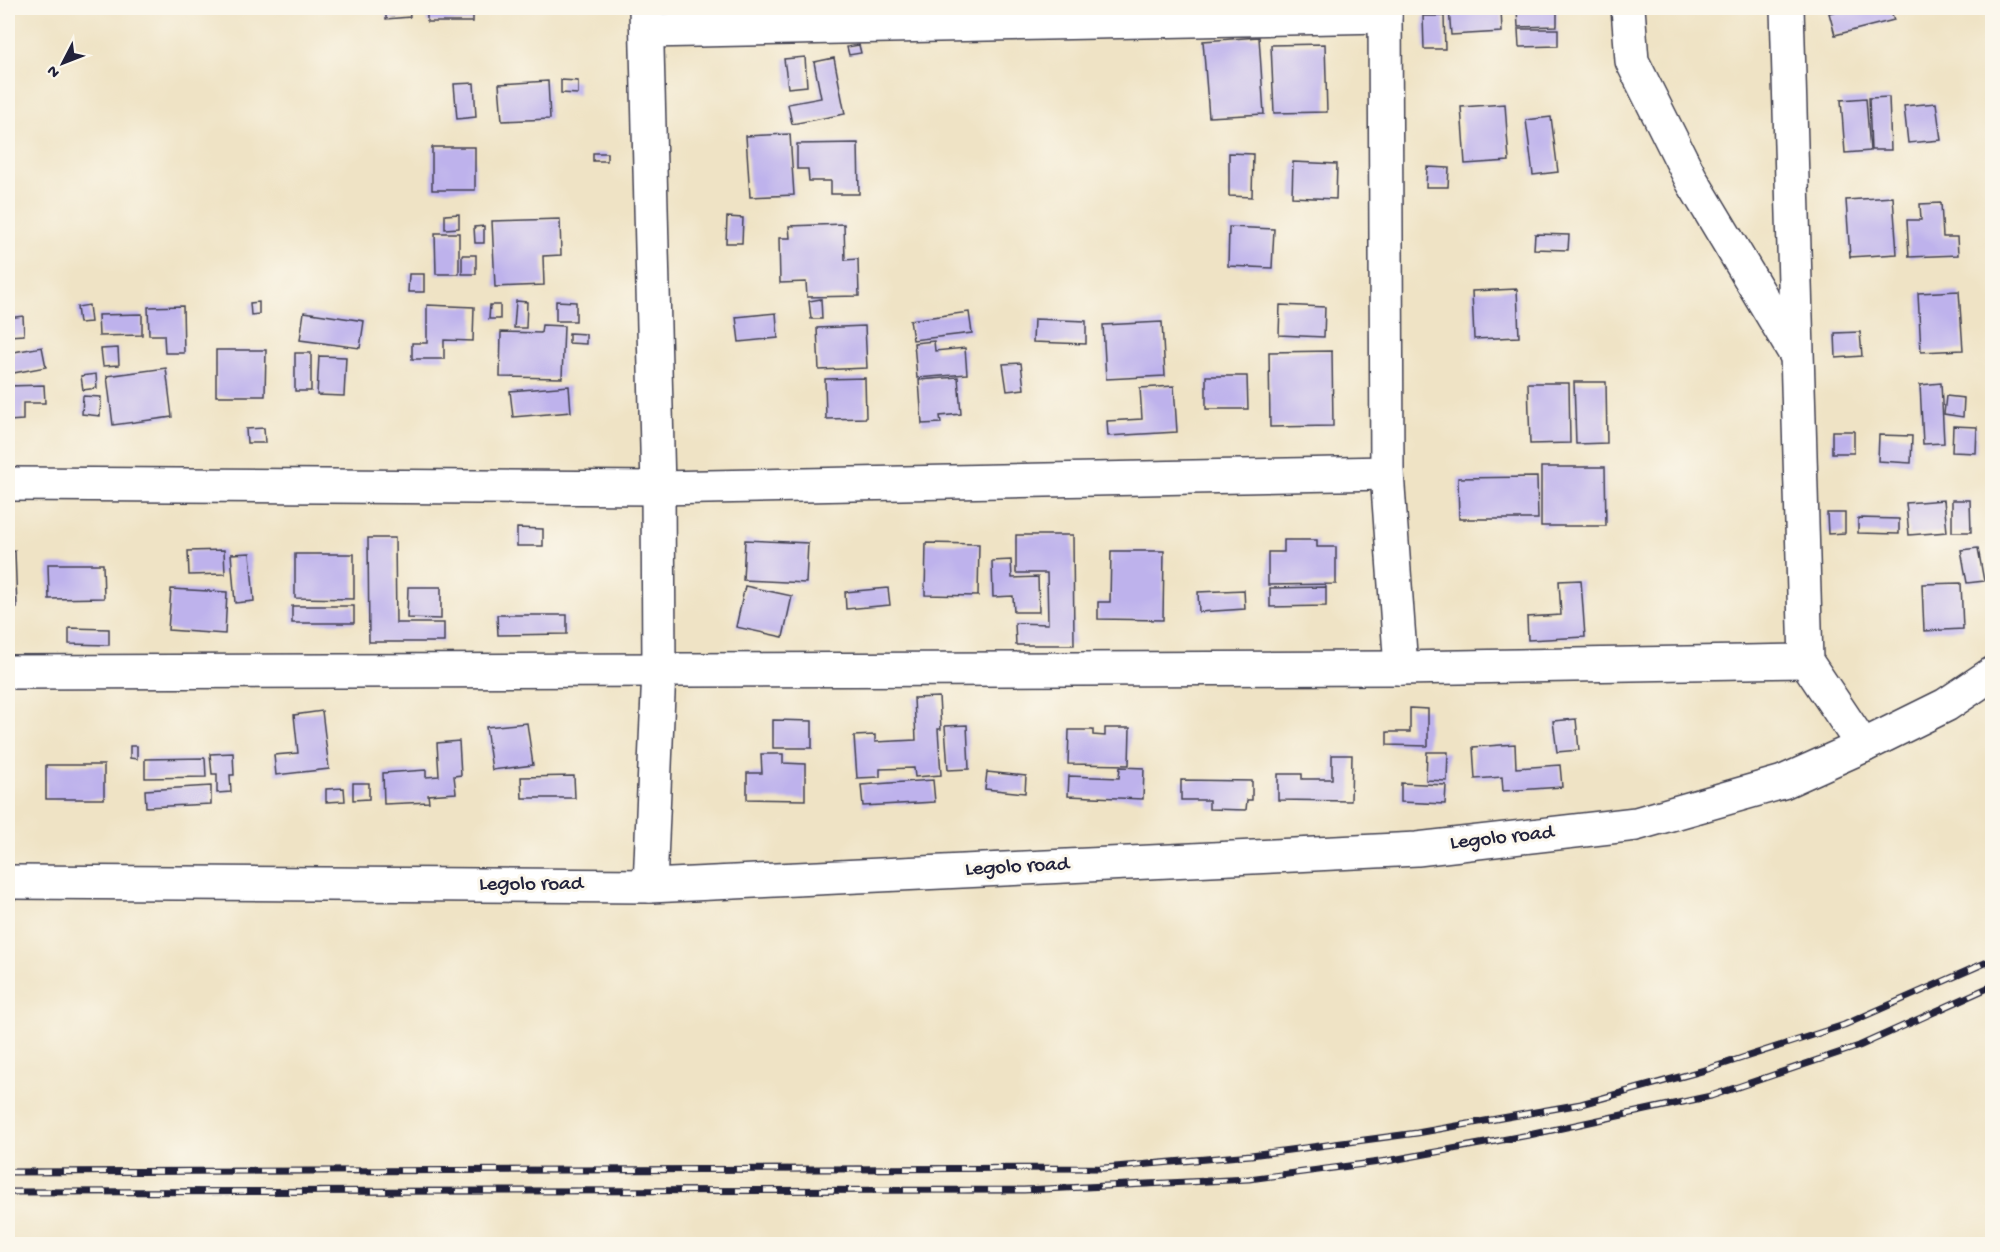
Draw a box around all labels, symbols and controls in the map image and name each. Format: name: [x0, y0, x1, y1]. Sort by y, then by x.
north arrow: [33, 33, 93, 93]
text: N: [44, 60, 65, 81]
street label: Legolo road: [1449, 821, 1557, 857]
street label: Legolo road: [964, 853, 1071, 883]
street label: Legolo road: [479, 873, 585, 898]

